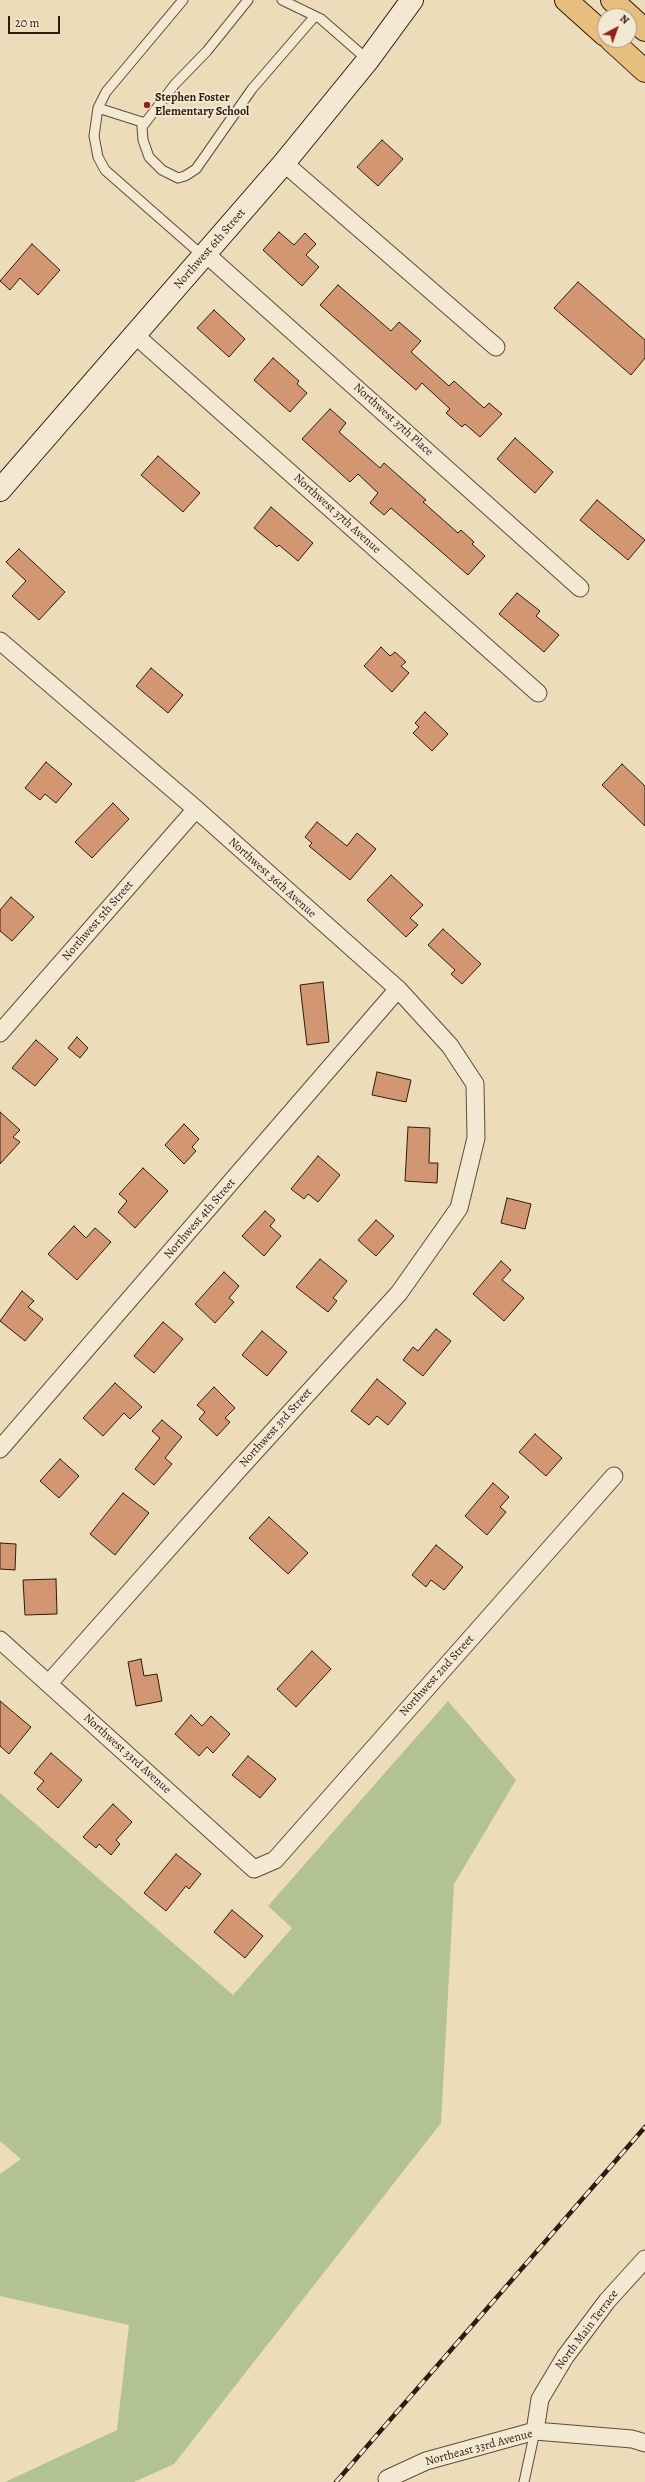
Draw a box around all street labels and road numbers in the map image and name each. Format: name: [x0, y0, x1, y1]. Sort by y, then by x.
street label: Northwest 6th Street: [171, 206, 249, 292]
street label: Northwest 37th Place: [350, 380, 436, 460]
street label: Northwest 37th Avenue: [290, 471, 384, 557]
street label: Northwest 36th Avenue: [225, 835, 319, 921]
street label: Northwest 5th Street: [59, 878, 137, 964]
street label: Northwest 4th Street: [161, 1176, 239, 1262]
street label: Northwest 3rd Street: [237, 1385, 315, 1471]
street label: Northwest 2nd Street: [397, 1632, 477, 1720]
street label: Northwest 33rd Avenue: [80, 1711, 174, 1797]
street label: North Main Terrace: [552, 2287, 622, 2373]
street label: Northeast 33rd Avenue: [424, 2427, 534, 2469]

